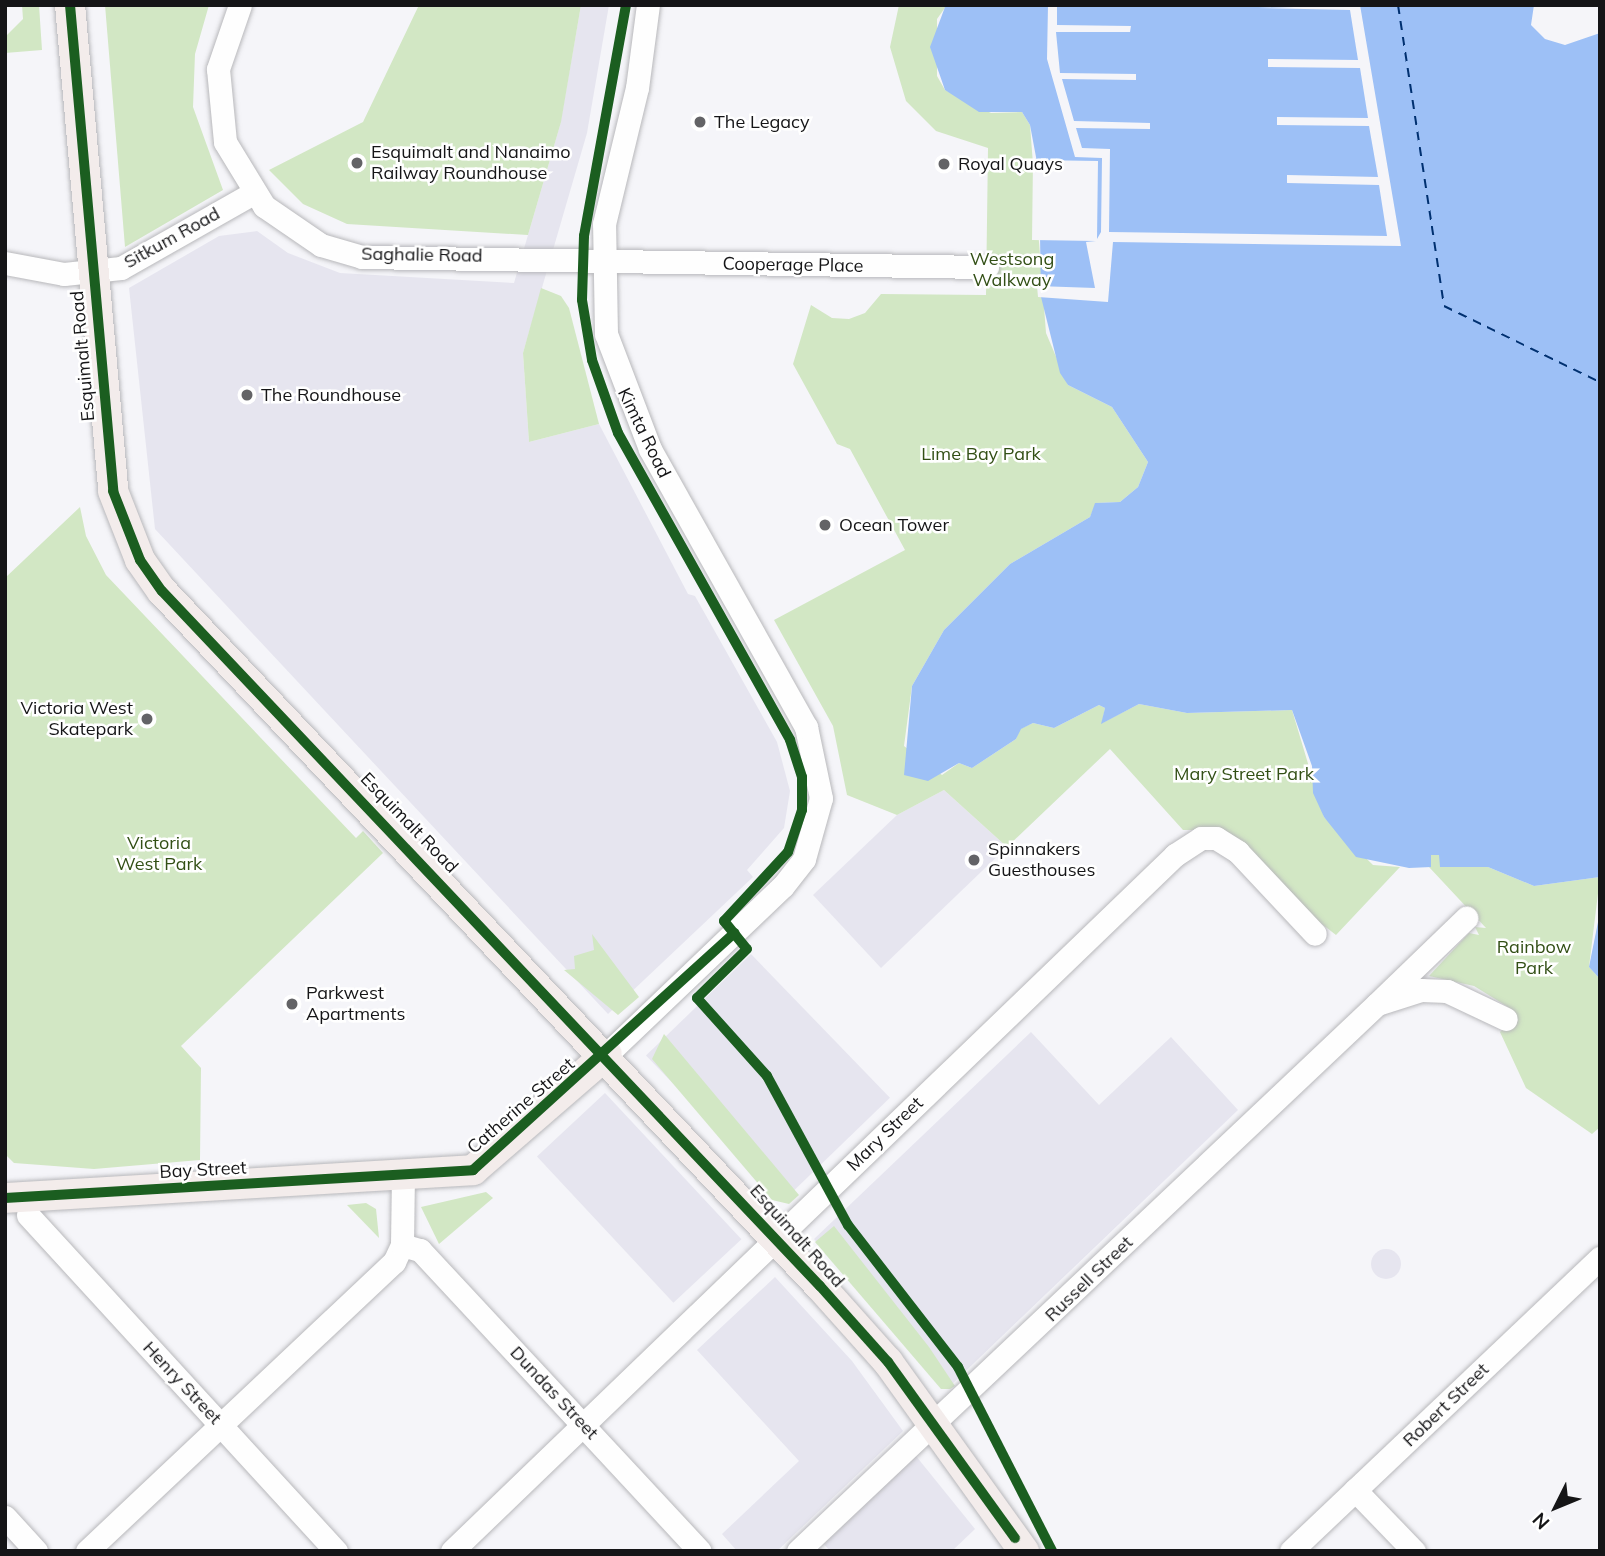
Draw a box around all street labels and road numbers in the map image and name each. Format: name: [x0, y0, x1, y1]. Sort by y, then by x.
street label: Sitkum Road: [120, 203, 224, 273]
street label: Saghalie Road: [361, 243, 483, 267]
street label: Cooperage Place: [722, 253, 864, 277]
street label: Esquimalt Road: [67, 290, 99, 422]
street label: Kimta Road: [613, 384, 675, 482]
street label: Esquimalt Road: [356, 768, 462, 878]
street label: Catherine Street: [463, 1054, 579, 1158]
street label: Mary Street: [842, 1092, 928, 1176]
street label: Bay Street: [159, 1157, 247, 1183]
street label: Esquimalt Road: [745, 1180, 849, 1292]
street label: Russell Street: [1041, 1232, 1137, 1326]
street label: Henry Street: [138, 1337, 226, 1429]
street label: Dundas Street: [505, 1342, 603, 1444]
street label: Robert Street: [1399, 1359, 1493, 1451]

